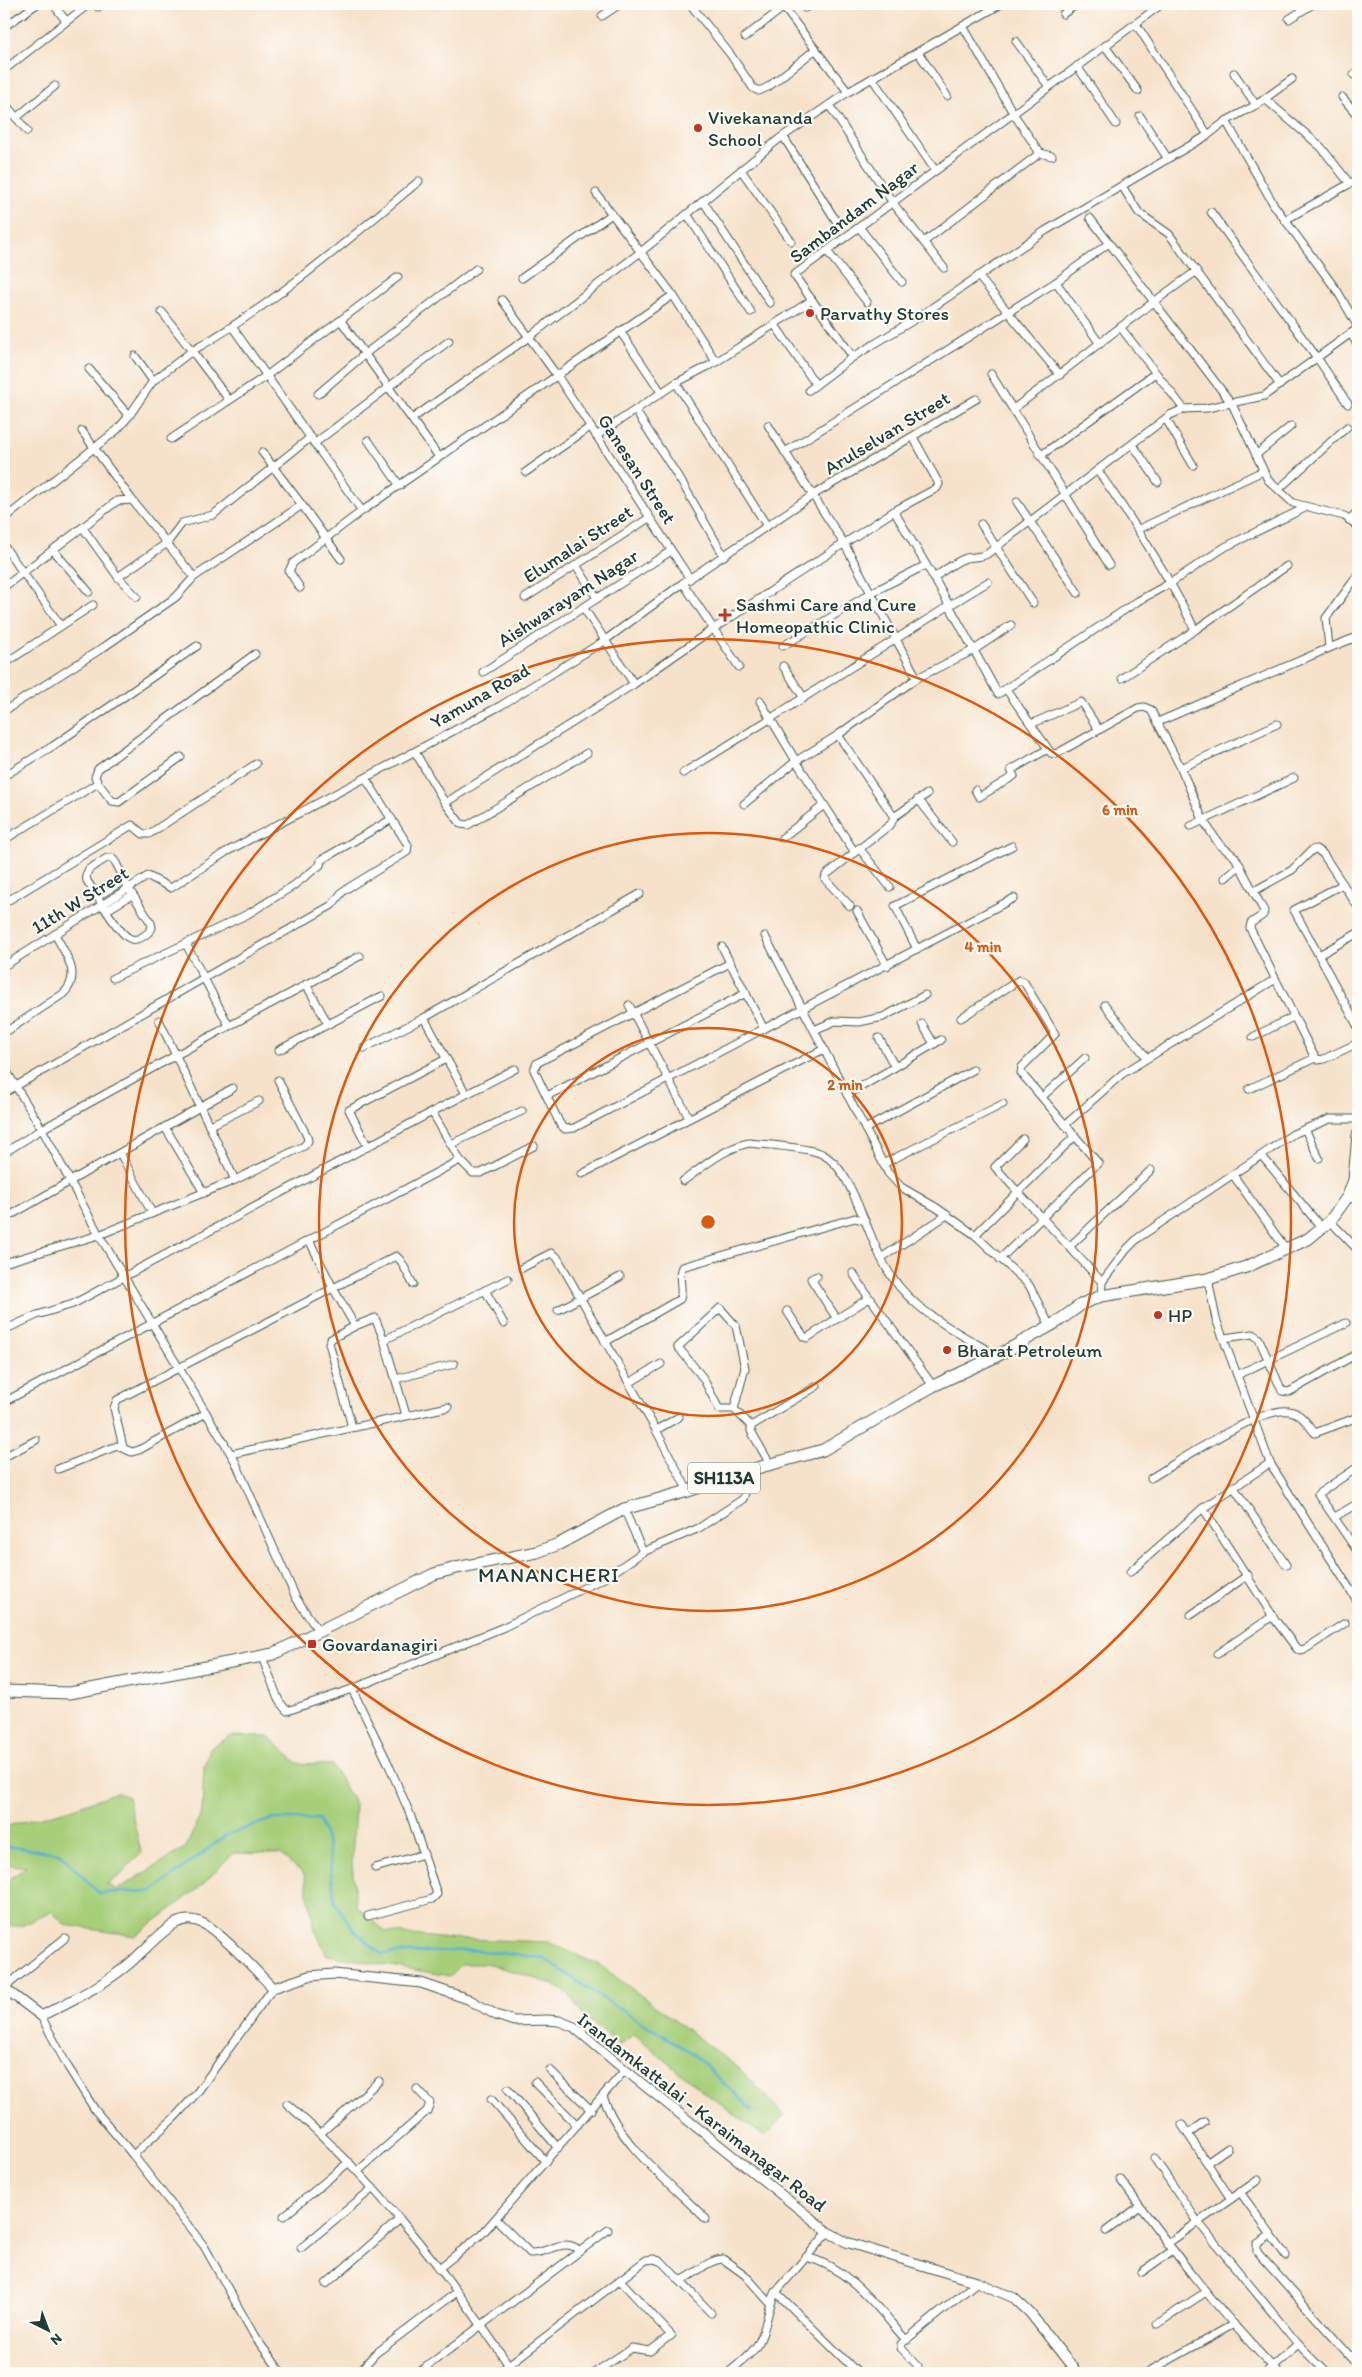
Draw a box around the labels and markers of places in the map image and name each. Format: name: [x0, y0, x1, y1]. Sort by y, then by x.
place label: Vivekananda School: [708, 106, 812, 151]
marker: Vivekananda School: [692, 122, 704, 134]
place label: Parvathy Stores: [820, 302, 949, 325]
marker: Parvathy Stores: [804, 307, 816, 319]
place label: Sashmi Care and Cure Homeopathic Clinic: [736, 593, 916, 638]
marker: Sashmi Care and Cure Homeopathic Clinic: [718, 608, 732, 622]
centre of rings: [699, 1213, 717, 1231]
place label: HP: [1168, 1304, 1192, 1327]
marker: HP: [1152, 1309, 1164, 1321]
place label: Bharat Petroleum: [957, 1339, 1102, 1362]
marker: Bharat Petroleum: [941, 1344, 953, 1356]
place label: Govardanagiri: [322, 1633, 438, 1656]
marker: Govardanagiri: [306, 1638, 318, 1650]

